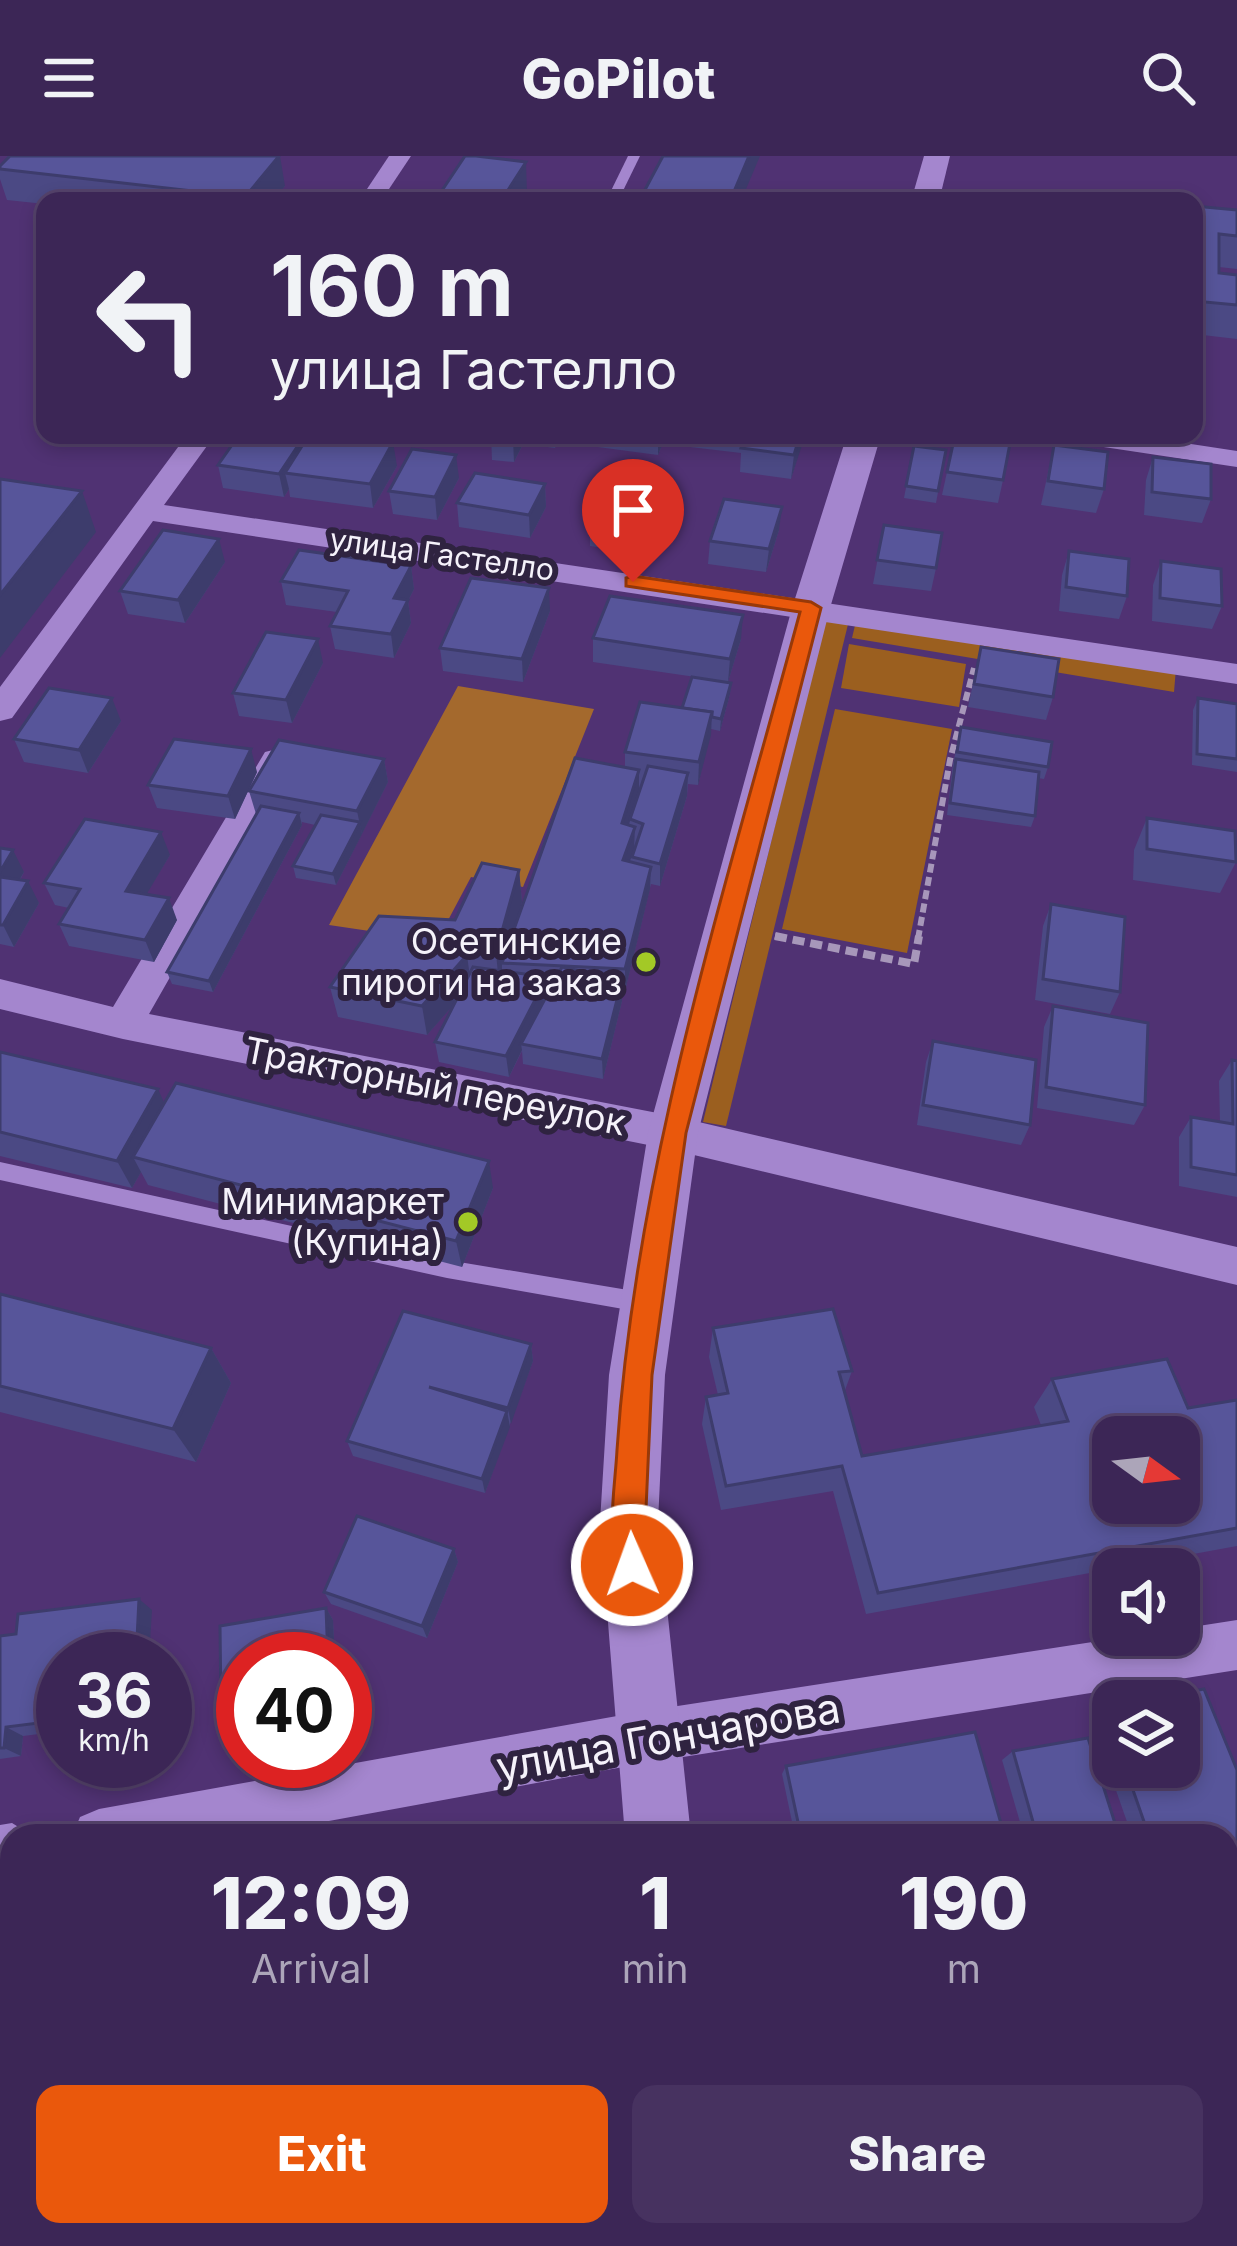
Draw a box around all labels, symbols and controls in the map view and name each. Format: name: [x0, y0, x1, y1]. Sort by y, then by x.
icon: menu: [36, 45, 102, 111]
icon: search: [1135, 45, 1201, 111]
text: GoPilot: [522, 46, 715, 111]
text: 160 m: [270, 235, 514, 336]
icon: left: [72, 240, 228, 396]
text: улица Гастелло: [270, 337, 677, 402]
pin: [582, 459, 684, 582]
icon: arrive: [600, 477, 666, 543]
street label: улица Гастелло: [327, 520, 557, 588]
place label: Осетинские пироги на заказ: [341, 919, 622, 1004]
marker: Осетинские пироги на заказ: [633, 949, 659, 975]
street label: Тракторный переулок: [241, 1027, 630, 1145]
place label: Минимаркет (Купина): [221, 1179, 444, 1264]
marker: Минимаркет (Купина): [455, 1209, 481, 1235]
north arrow: [1092, 1416, 1200, 1524]
map controls: [1092, 1416, 1200, 1788]
position arrow: [569, 1502, 695, 1628]
button: sound: [1092, 1548, 1200, 1656]
speed limit sign: 40: [216, 1632, 372, 1788]
text: 36: [75, 1659, 153, 1731]
button: layers: [1092, 1680, 1200, 1788]
street label: улица Гончарова: [492, 1682, 844, 1792]
text: km/h: [78, 1722, 150, 1758]
text: 12:09: [211, 1859, 411, 1946]
text: 1: [639, 1859, 671, 1946]
text: 190: [899, 1859, 1028, 1946]
text: Arrival: [251, 1945, 371, 1992]
text: min: [622, 1945, 688, 1992]
text: m: [947, 1945, 981, 1992]
button: Exit: [36, 2085, 608, 2223]
button: Share: [632, 2085, 1203, 2223]

